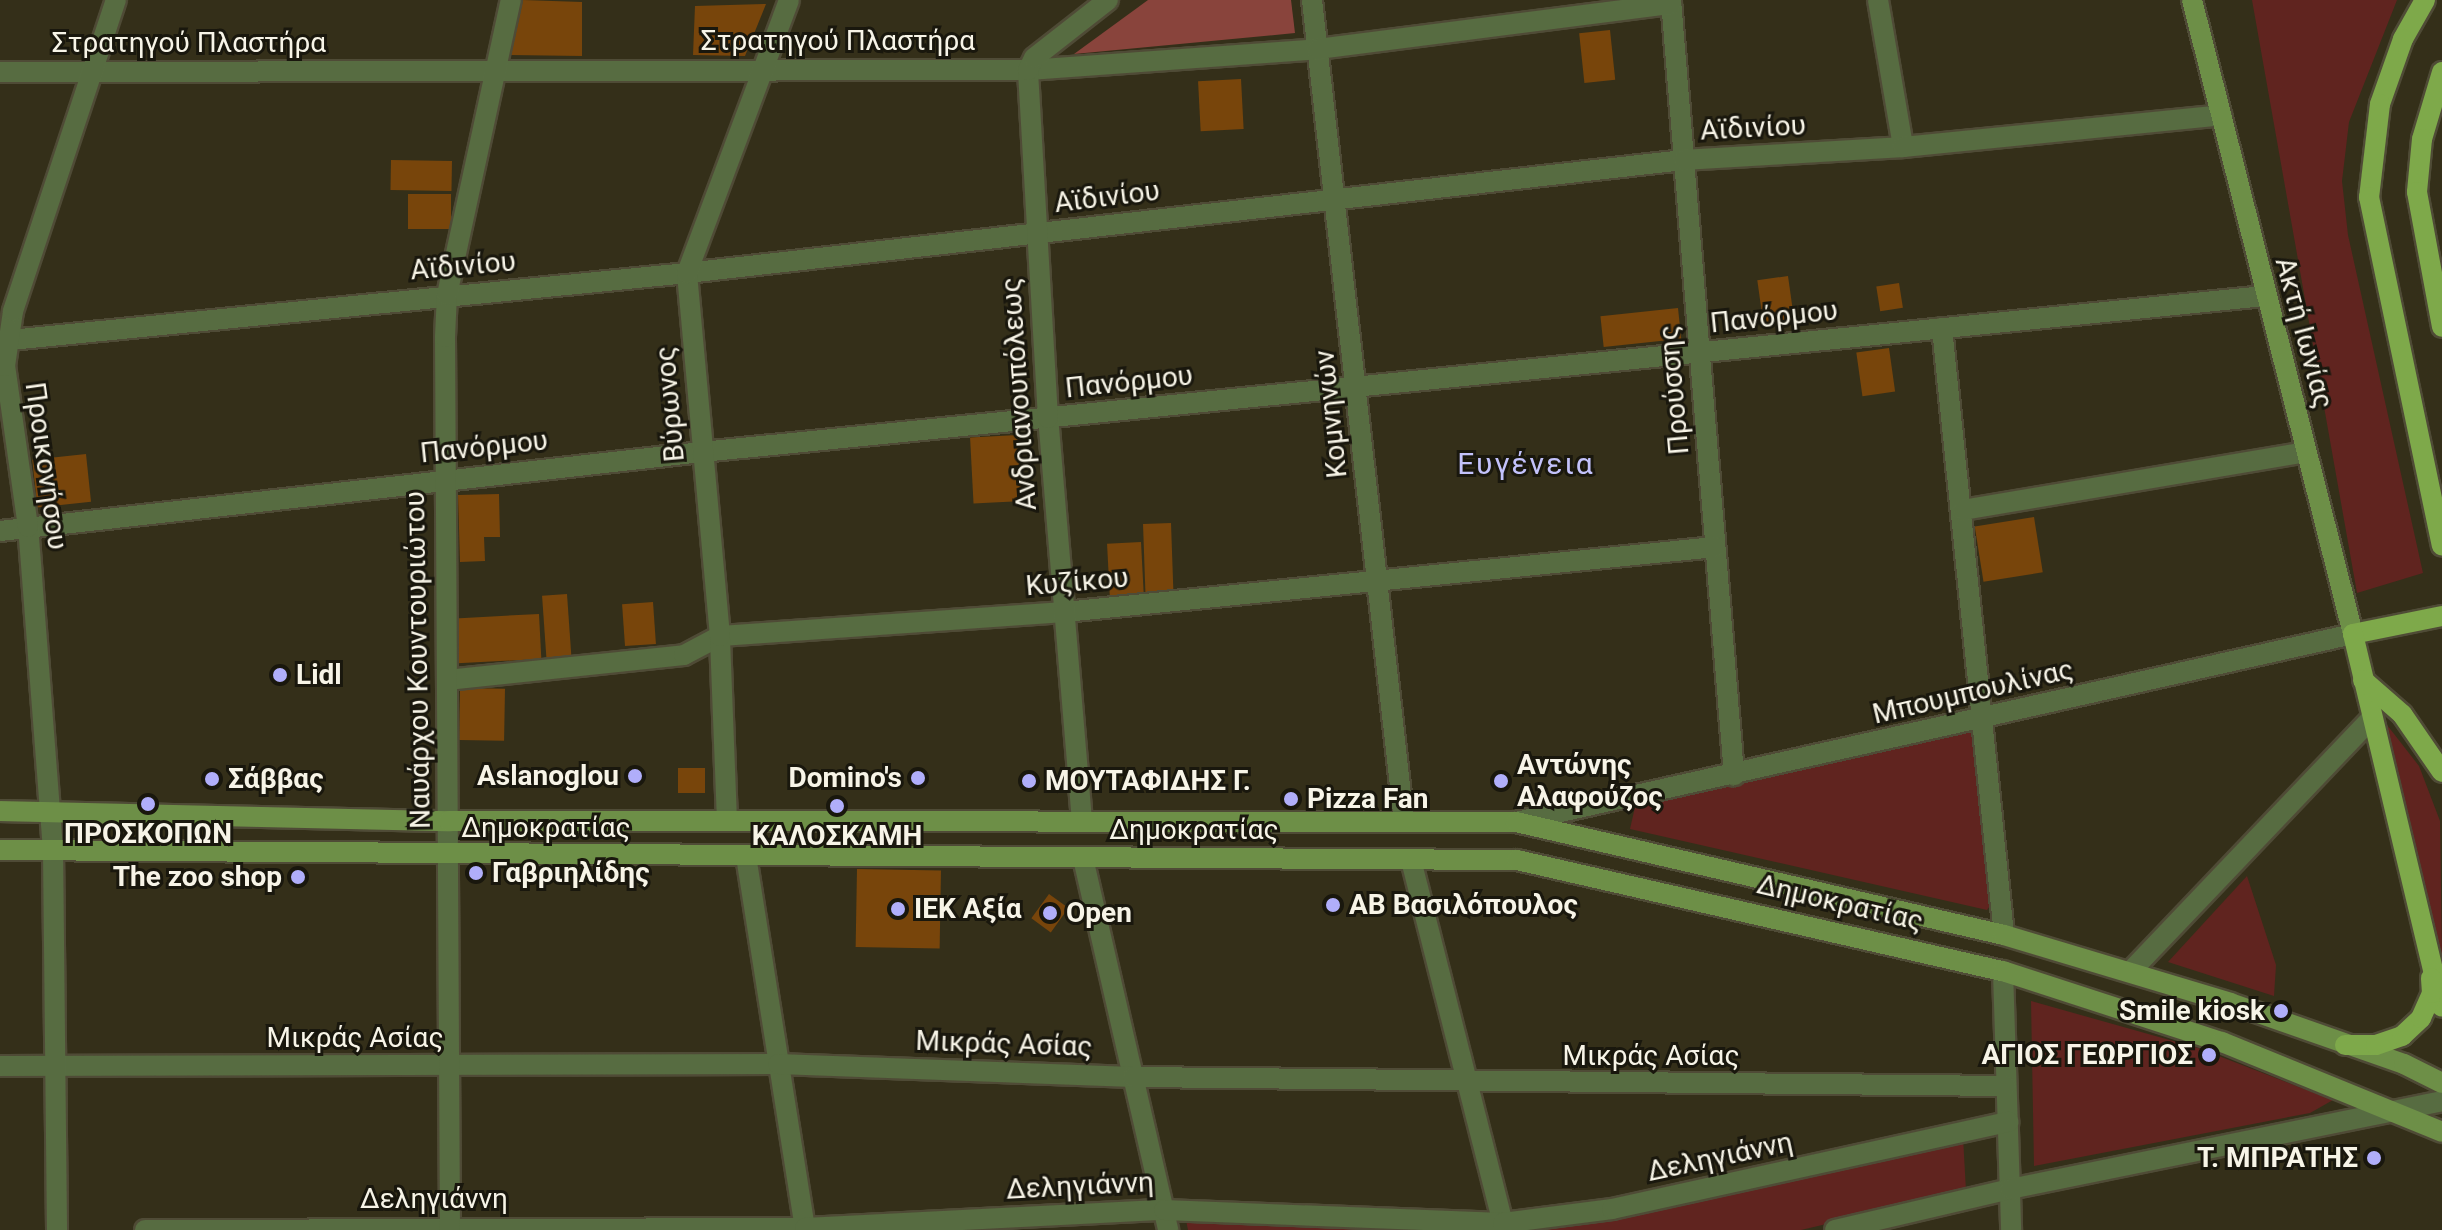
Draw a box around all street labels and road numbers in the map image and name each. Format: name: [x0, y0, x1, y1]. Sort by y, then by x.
street label: Στρατηγού Πλαστήρα: [701, 24, 975, 58]
street label: Στρατηγού Πλαστήρα: [52, 26, 326, 60]
street label: Αϊδινίου: [1699, 108, 1807, 148]
street label: Αϊδινίου: [1052, 174, 1162, 220]
street label: Αϊδινίου: [409, 245, 517, 287]
street label: Ακτή Ιωνίας: [2268, 254, 2340, 412]
street label: Ανδριανουπόλεως: [994, 276, 1044, 512]
street label: Πανόρμου: [1709, 294, 1839, 340]
street label: Προύσσης: [1652, 324, 1696, 456]
street label: Βύρωνος: [648, 345, 692, 463]
street label: Κομνηνών: [1308, 348, 1354, 480]
street label: Πανόρμου: [1064, 359, 1194, 405]
street label: Προικονήσου: [18, 380, 74, 552]
street label: Πανόρμου: [419, 424, 549, 470]
street label: Ναυάρχου Κουντουριώτου: [398, 491, 438, 829]
street label: Κυζίκου: [1024, 561, 1130, 603]
street label: Μπουμπουλίνας: [1869, 653, 2077, 731]
street label: Δημοκρατίας: [461, 811, 631, 845]
street label: Δημοκρατίας: [1109, 813, 1279, 847]
street label: Δημοκρατίας: [1754, 868, 1926, 938]
street label: Μικράς Ασίας: [267, 1021, 443, 1055]
street label: Μικράς Ασίας: [915, 1024, 1093, 1064]
street label: Μικράς Ασίας: [1563, 1039, 1739, 1073]
street label: Δεληγιάννη: [1644, 1125, 1796, 1189]
street label: Δεληγιάννη: [1005, 1165, 1155, 1207]
street label: Δεληγιάννη: [360, 1182, 508, 1216]

